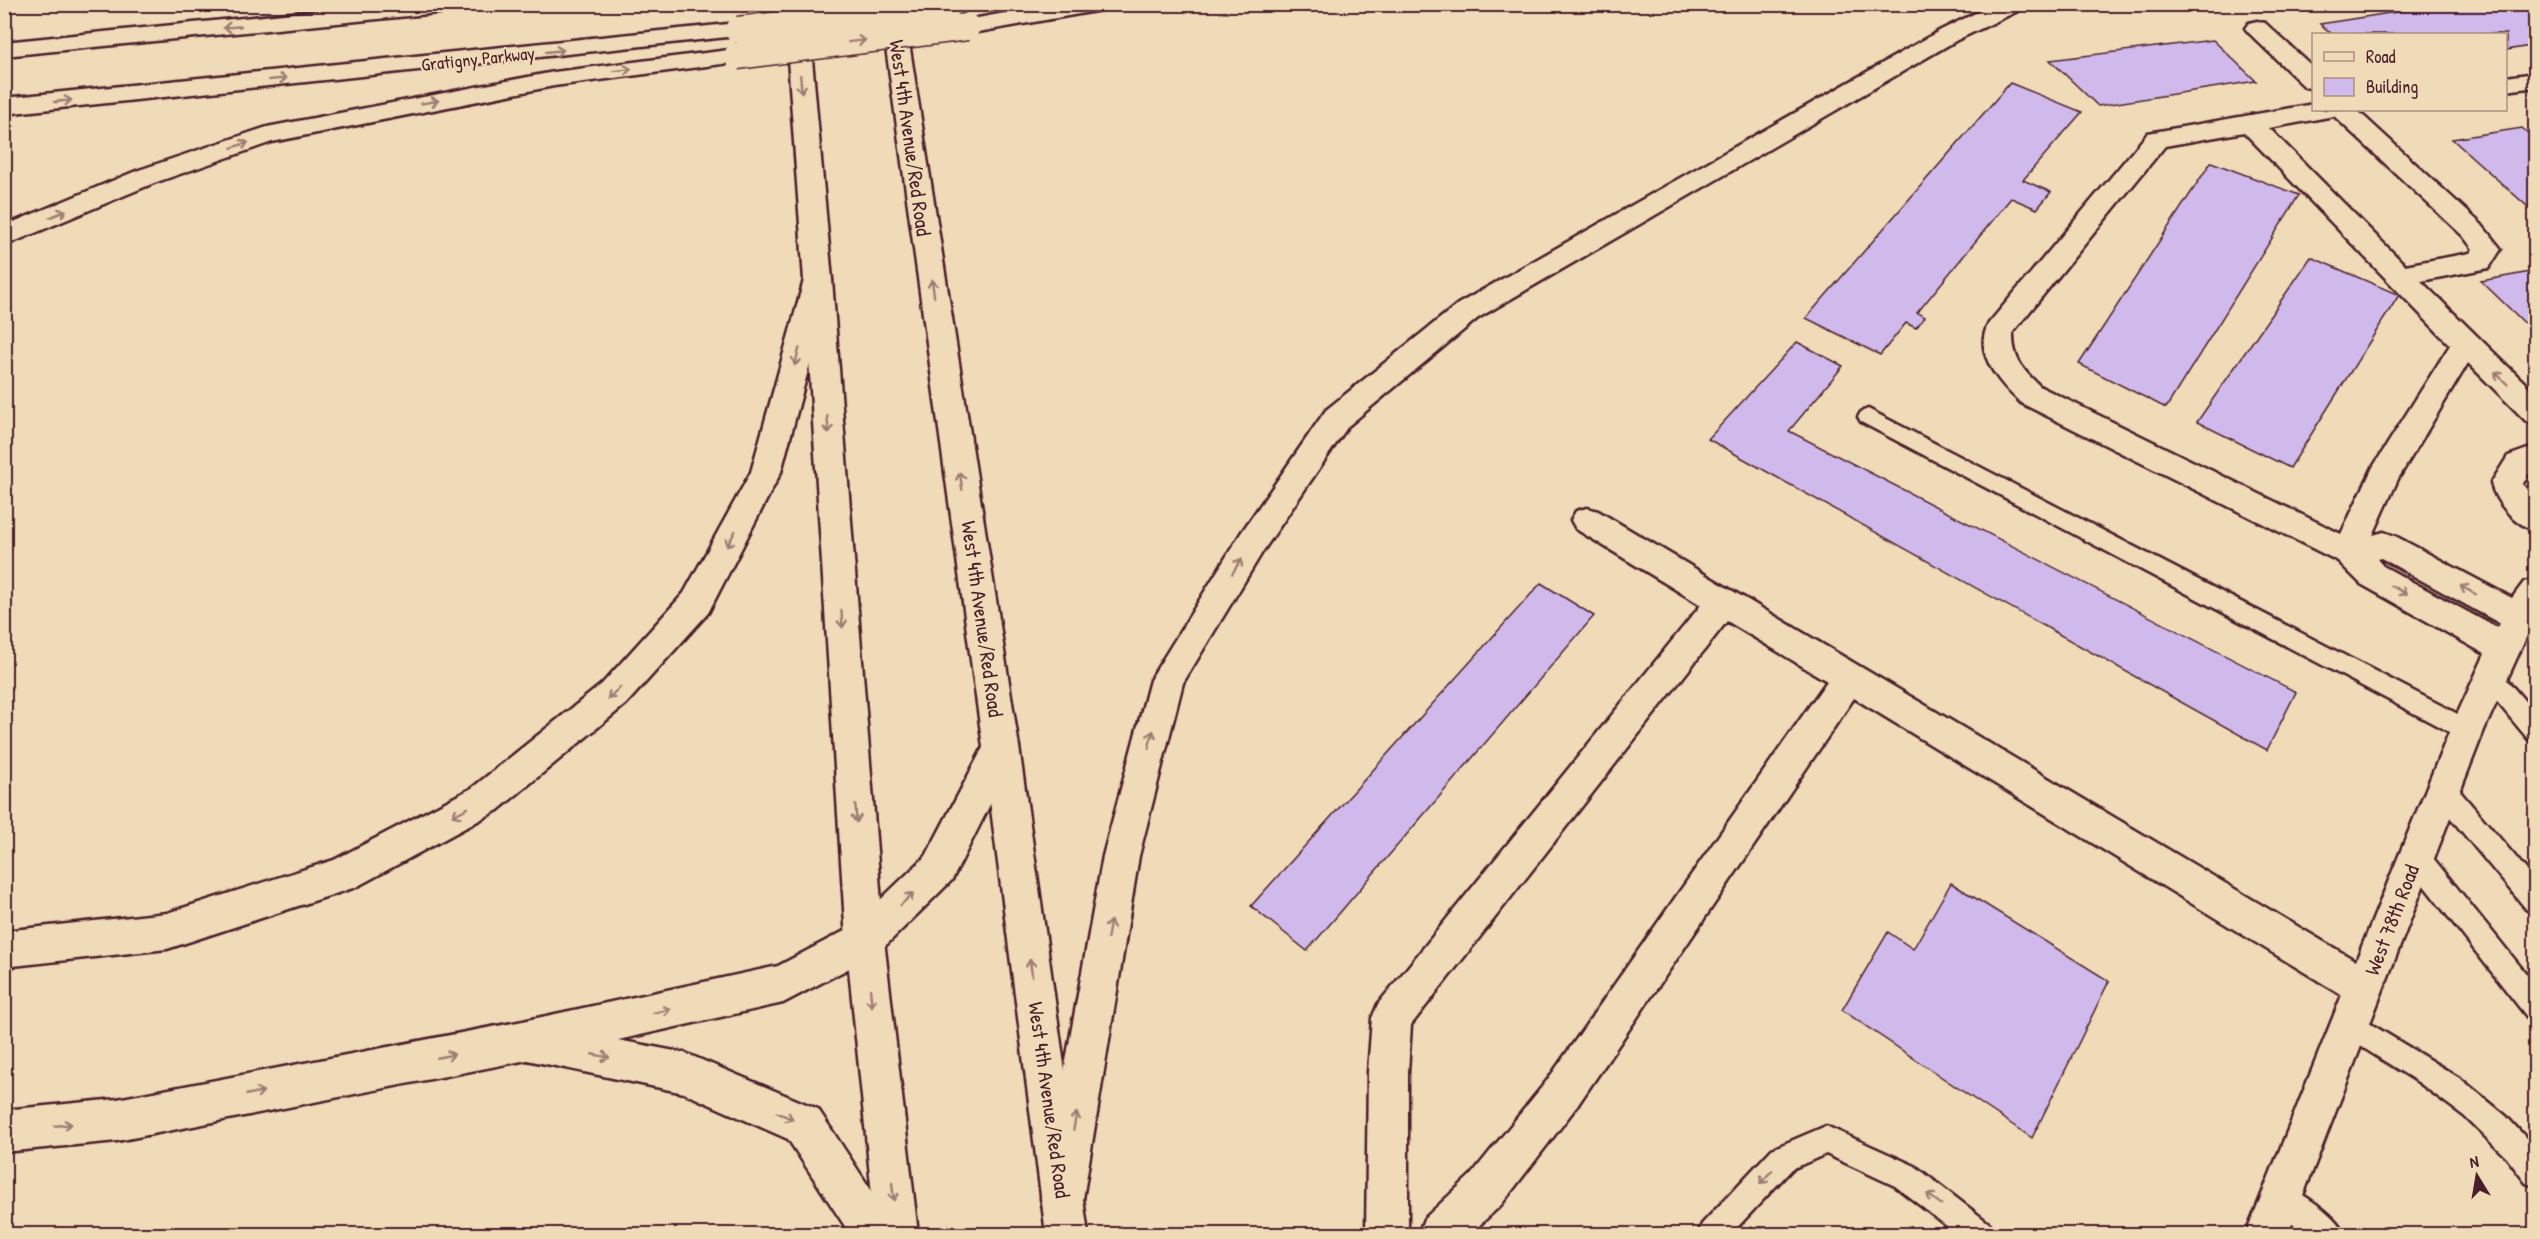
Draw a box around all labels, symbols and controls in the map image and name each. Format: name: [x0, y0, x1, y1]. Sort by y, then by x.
one-way arrow: [223, 22, 243, 33]
legend: [2312, 33, 2507, 111]
one-way arrow: [847, 35, 867, 46]
street label: West 4th Avenue/Red Road: [882, 38, 939, 238]
street label: Gratigny Parkway: [420, 40, 536, 77]
text: Road: [2366, 44, 2396, 69]
one-way arrow: [545, 45, 565, 56]
one-way arrow: [612, 65, 632, 76]
one-way arrow: [796, 73, 807, 93]
one-way arrow: [267, 74, 287, 85]
text: Building: [2366, 74, 2418, 99]
one-way arrow: [52, 95, 72, 106]
one-way arrow: [420, 96, 440, 107]
one-way arrow: [231, 138, 249, 149]
one-way arrow: [48, 208, 67, 219]
one-way arrow: [927, 279, 938, 298]
one-way arrow: [791, 347, 803, 366]
one-way arrow: [2493, 371, 2508, 385]
one-way arrow: [823, 414, 834, 434]
one-way arrow: [956, 472, 967, 491]
street label: West 4th Avenue/Red Road: [954, 519, 1011, 719]
one-way arrow: [725, 530, 737, 547]
one-way arrow: [1232, 558, 1244, 575]
one-way arrow: [2390, 584, 2407, 596]
one-way arrow: [2460, 584, 2477, 596]
one-way arrow: [837, 609, 848, 629]
one-way arrow: [606, 686, 621, 700]
one-way arrow: [1146, 730, 1158, 749]
one-way arrow: [851, 803, 862, 823]
one-way arrow: [452, 806, 469, 818]
street label: West 78th Road: [2357, 860, 2426, 979]
one-way arrow: [899, 892, 914, 906]
one-way arrow: [1103, 920, 1114, 939]
one-way arrow: [1025, 959, 1036, 979]
one-way arrow: [866, 987, 877, 1007]
street label: West 4th Avenue/Red Road: [1021, 1000, 1078, 1200]
one-way arrow: [651, 1005, 671, 1016]
one-way arrow: [436, 1050, 456, 1061]
one-way arrow: [590, 1051, 610, 1062]
one-way arrow: [245, 1087, 264, 1098]
one-way arrow: [775, 1111, 794, 1122]
one-way arrow: [1070, 1112, 1081, 1131]
one-way arrow: [52, 1119, 72, 1130]
north arrow: [2447, 1146, 2507, 1206]
text: N: [2468, 1150, 2481, 1173]
one-way arrow: [1759, 1169, 1773, 1184]
one-way arrow: [887, 1181, 898, 1201]
one-way arrow: [1926, 1193, 1942, 1206]

